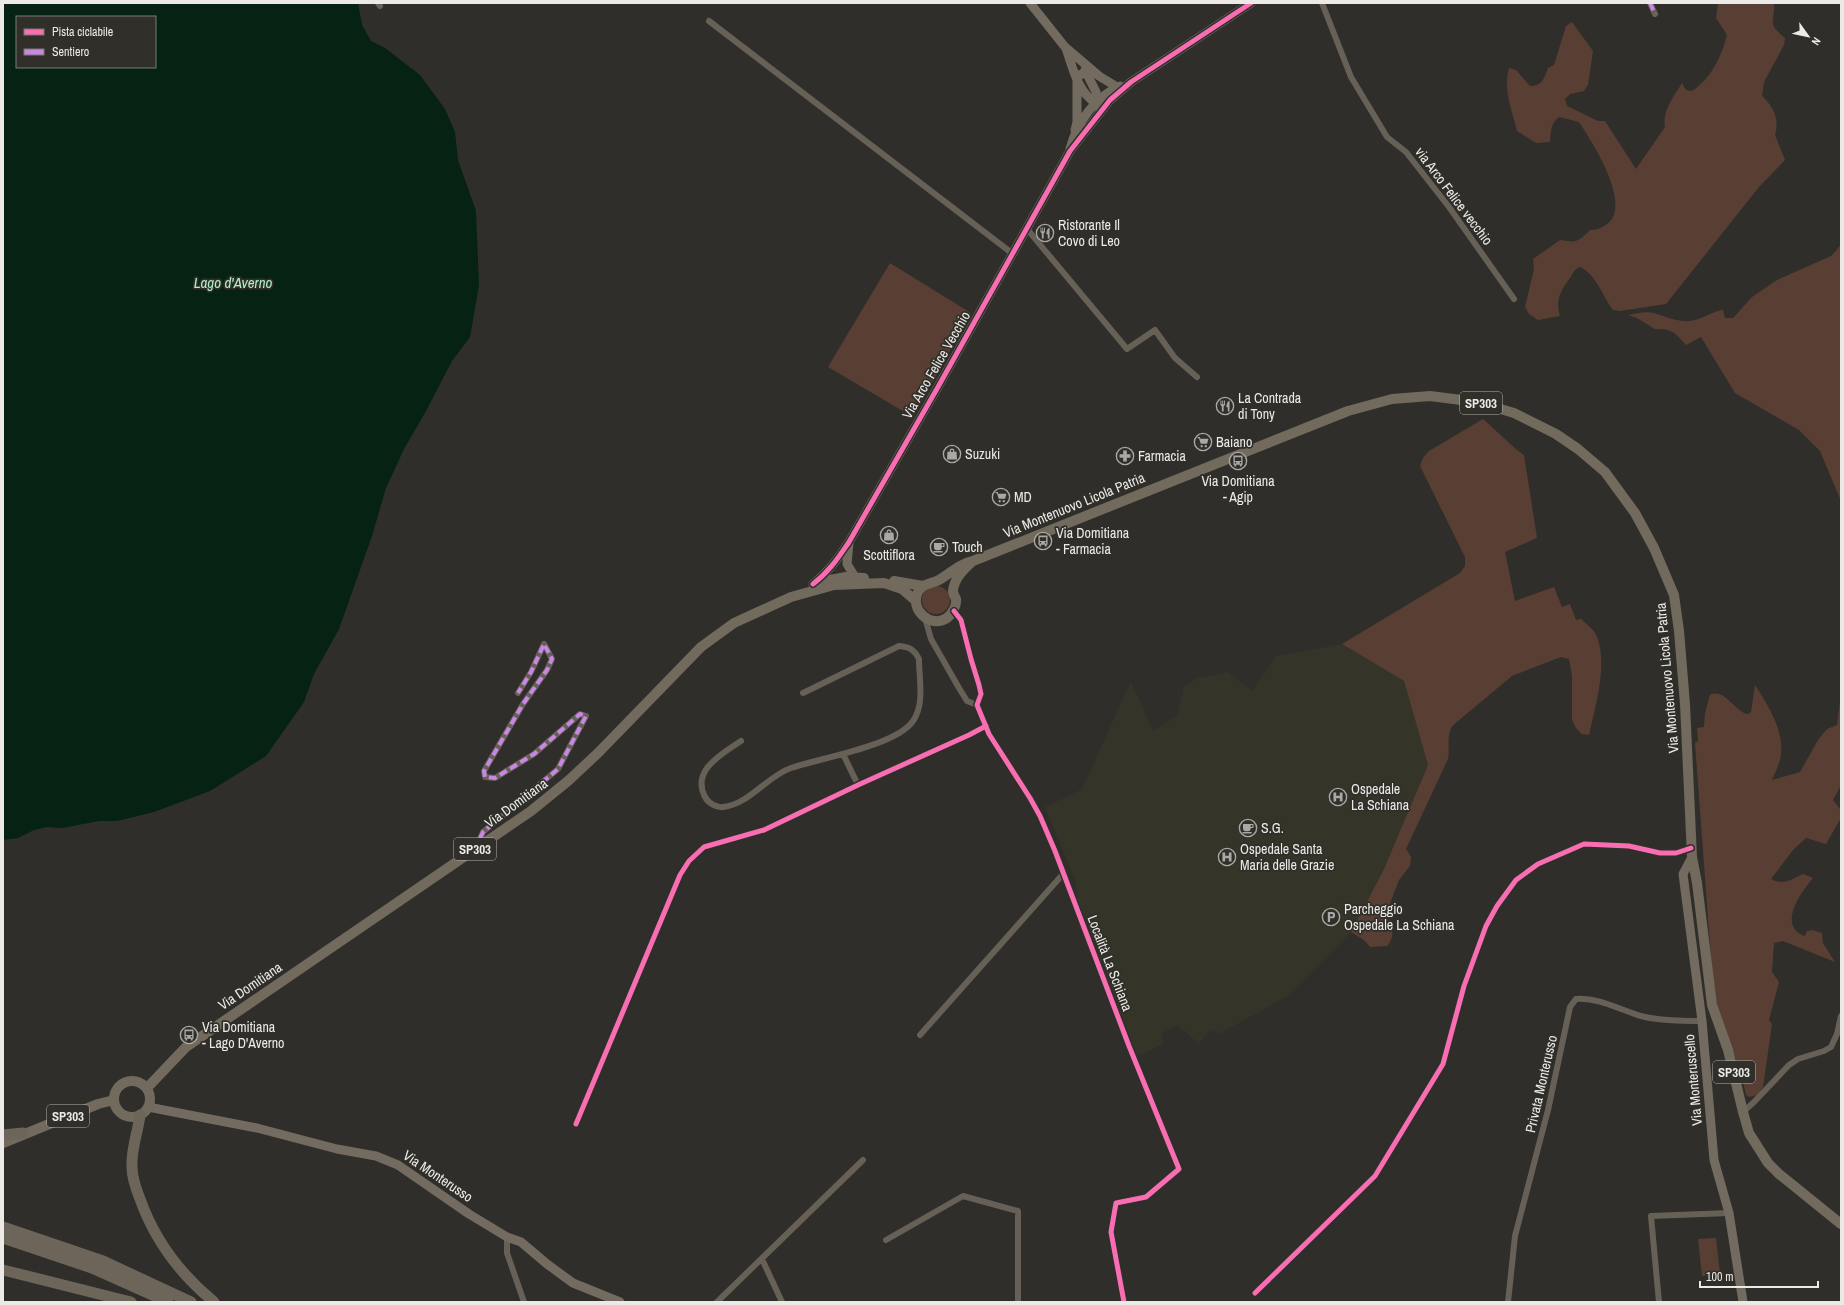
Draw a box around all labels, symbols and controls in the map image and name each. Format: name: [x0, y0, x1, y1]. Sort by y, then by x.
legend: [16, 16, 156, 68]
north arrow: [1788, 16, 1828, 56]
text: Pista ciclabile: [52, 24, 113, 40]
text: N: [1809, 35, 1824, 48]
text: Sentiero: [52, 44, 89, 60]
street label: via Arco Felice vecchio: [1411, 143, 1497, 249]
place label: Ristorante Il Covo di Leo: [1058, 216, 1120, 250]
restaurant icon: Ristorante Il Covo di Leo: [1035, 223, 1055, 243]
water label: Lago d'Averno: [194, 272, 272, 293]
street label: Via Arco Felice Vecchio: [898, 308, 974, 422]
place label: La Contrada di Tony: [1238, 389, 1302, 423]
road number: SP303: [1460, 392, 1502, 414]
restaurant icon: La Contrada di Tony: [1215, 396, 1235, 416]
supermarket icon: Baiano: [1193, 432, 1213, 452]
place label: Baiano: [1216, 433, 1252, 451]
shop icon: Suzuki: [942, 444, 962, 464]
place label: Suzuki: [965, 445, 1000, 463]
pharmacy icon: Farmacia: [1115, 446, 1135, 466]
place label: Farmacia: [1138, 447, 1187, 465]
bus stop icon: Via Domitiana - Agip: [1228, 451, 1248, 471]
street label: Via Montenuovo Licola Patria: [1001, 468, 1148, 542]
place label: Via Domitiana - Agip: [1201, 472, 1275, 506]
supermarket icon: MD: [991, 487, 1011, 507]
place label: MD: [1014, 488, 1032, 506]
place label: Via Domitiana - Farmacia: [1056, 524, 1130, 558]
shop icon: Scottiflora: [879, 525, 899, 545]
bus stop icon: Via Domitiana - Farmacia: [1033, 531, 1053, 551]
cafe icon: Touch: [929, 537, 949, 557]
place label: Touch: [952, 538, 983, 556]
place label: Scottiflora: [863, 546, 915, 564]
street label: Via Montenuovo Licola Patria: [1651, 601, 1683, 754]
street label: Via Domitiana: [481, 774, 551, 832]
place label: Ospedale La Schiana: [1351, 780, 1410, 814]
hospital icon: Ospedale La Schiana: [1328, 787, 1348, 807]
cafe icon: S.G.: [1238, 818, 1258, 838]
place label: S.G.: [1261, 819, 1284, 837]
road number: SP303: [454, 838, 496, 860]
place label: Ospedale Santa Maria delle Grazie: [1240, 840, 1334, 874]
hospital icon: Ospedale Santa Maria delle Grazie: [1217, 847, 1237, 867]
place label: Parcheggio Ospedale La Schiana: [1344, 900, 1455, 934]
parking icon: Parcheggio Ospedale La Schiana: [1321, 907, 1341, 927]
street label: Località La Schiana: [1083, 912, 1137, 1014]
street label: Via Domitiana: [215, 958, 286, 1014]
place label: Via Domitiana - Lago D'Averno: [202, 1018, 284, 1052]
bus stop icon: Via Domitiana - Lago D'Averno: [179, 1025, 199, 1045]
street label: Privata Monterusso: [1521, 1033, 1561, 1135]
street label: Via Monteruscello: [1680, 1034, 1706, 1126]
road number: SP303: [1713, 1061, 1755, 1083]
road number: SP303: [47, 1105, 89, 1127]
street label: Via Monterusso: [400, 1146, 476, 1206]
scale bar: [1700, 1263, 1818, 1289]
text: 100 m: [1706, 1269, 1733, 1285]

